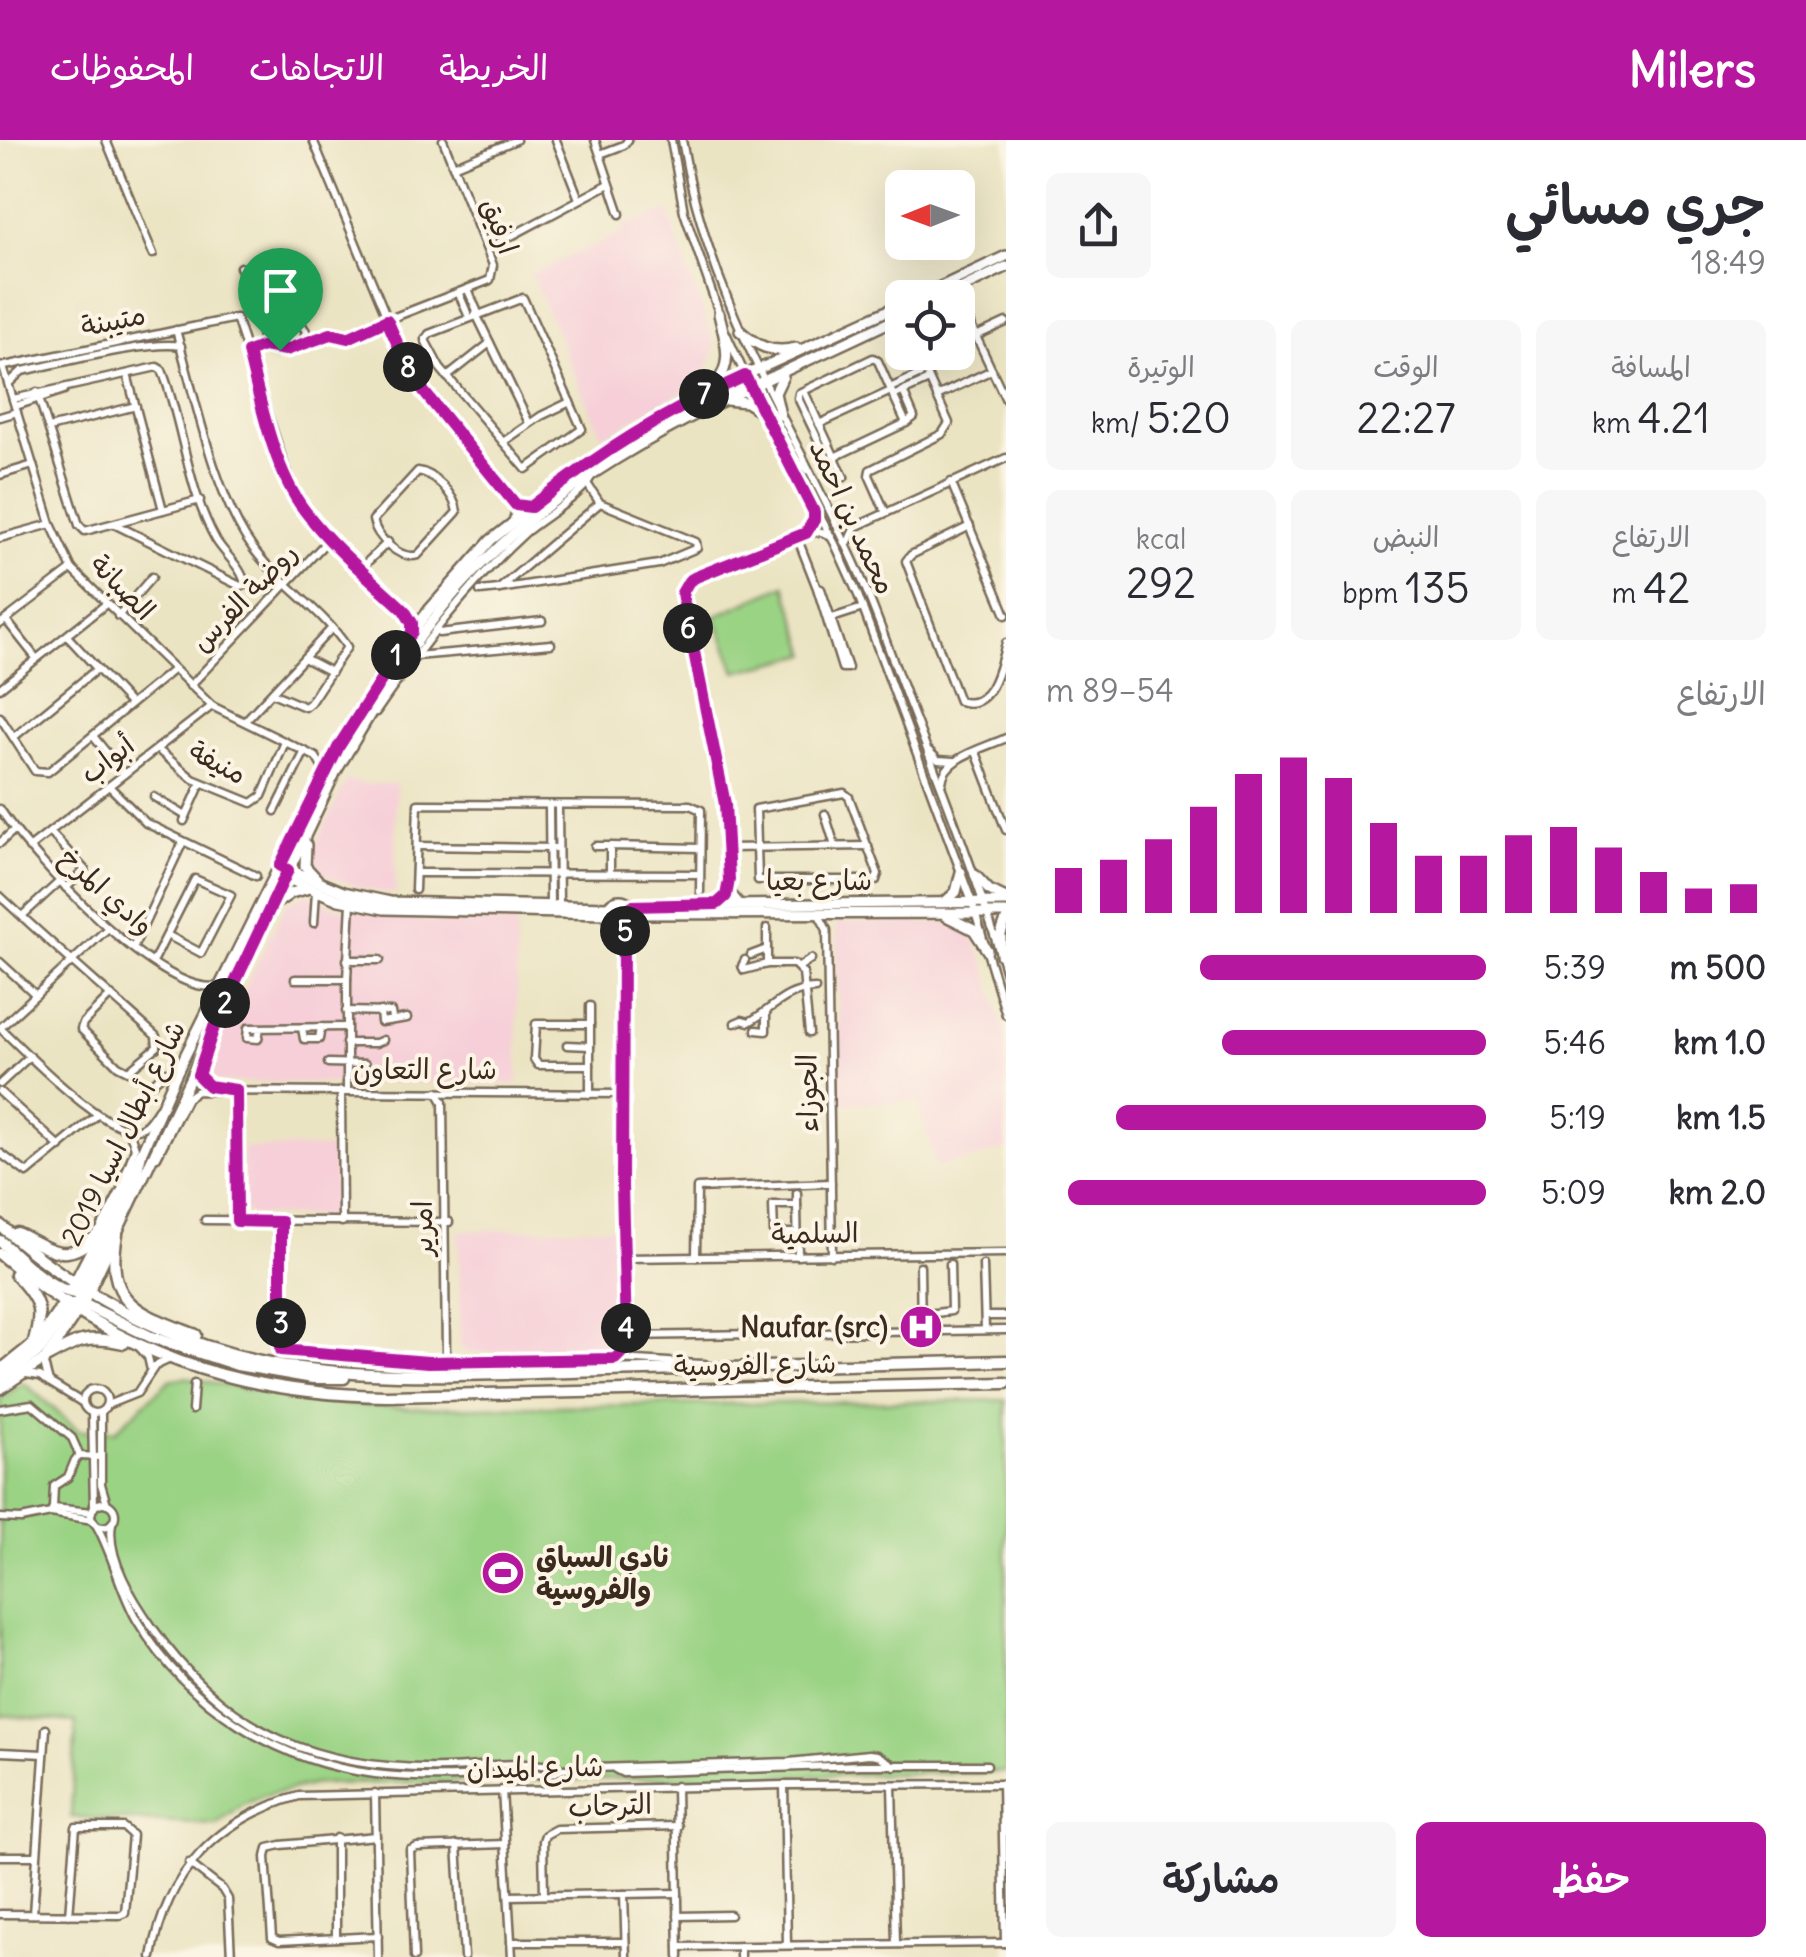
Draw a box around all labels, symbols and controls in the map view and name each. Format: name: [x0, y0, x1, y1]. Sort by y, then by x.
text: Milers: [1628, 40, 1756, 100]
text: المحفوظات: [50, 45, 194, 89]
text: الاتجاهات: [249, 45, 384, 89]
text: الخريطة: [439, 45, 548, 89]
north arrow: [885, 170, 975, 260]
map controls: [885, 170, 975, 370]
text: جري مسائي: [1505, 170, 1766, 239]
button: share: [1046, 173, 1151, 278]
street label: ارفيق: [473, 193, 527, 259]
text: 18:49: [1691, 242, 1766, 283]
pin: [238, 248, 323, 351]
icon: arrive: [253, 263, 308, 318]
button: locate: [885, 280, 975, 370]
street label: متيبنة: [78, 296, 148, 344]
pin: 8: [383, 342, 433, 392]
text: 8: [400, 349, 416, 385]
text: الوتيرة: [1127, 349, 1195, 385]
text: الوقت: [1373, 349, 1439, 385]
text: المسافة: [1611, 349, 1691, 385]
pin: 7: [679, 369, 729, 419]
text: 7: [697, 376, 711, 412]
text: 5:20: [1147, 392, 1231, 444]
text: 22:27: [1356, 392, 1456, 444]
text: 4.21: [1637, 392, 1710, 444]
text: /km: [1091, 405, 1147, 441]
text: km: [1592, 405, 1637, 441]
street label: محمد بن احمد: [802, 434, 904, 600]
text: النبض: [1373, 519, 1439, 555]
text: الارتفاع: [1612, 519, 1690, 555]
text: kcal: [1136, 521, 1186, 557]
street label: روضة الفرس: [183, 535, 305, 659]
street label: الصبانة: [83, 546, 163, 628]
text: 292: [1126, 557, 1196, 609]
text: 135: [1405, 562, 1470, 614]
text: 42: [1643, 562, 1690, 614]
text: bpm: [1342, 575, 1405, 611]
text: m: [1612, 575, 1643, 611]
pin: 6: [663, 603, 713, 653]
text: 6: [680, 610, 696, 646]
pin: 1: [371, 630, 421, 680]
text: 1: [390, 637, 402, 673]
text: 54–89 m: [1046, 670, 1174, 711]
text: الارتفاع: [1676, 673, 1766, 714]
street label: أبواب: [73, 727, 141, 791]
street label: منيفة: [183, 732, 253, 792]
street label: وادي المرخ: [50, 839, 162, 945]
street label: شارع بعيا: [766, 862, 872, 900]
pin: 5: [600, 906, 650, 956]
text: 5: [617, 913, 633, 949]
text: 5:39: [1544, 947, 1606, 988]
text: 500 m: [1670, 947, 1766, 988]
pin: 2: [200, 978, 250, 1028]
text: 2: [217, 985, 233, 1021]
street label: شارع أبطال اسيا 2019: [53, 1015, 195, 1252]
text: 5:46: [1543, 1022, 1606, 1063]
text: 1.0 km: [1674, 1022, 1766, 1063]
street label: شارع التعاون: [353, 1051, 497, 1089]
street label: الجوزاء: [788, 1053, 826, 1133]
text: 5:19: [1549, 1097, 1606, 1138]
text: 1.5 km: [1676, 1097, 1766, 1138]
text: 5:09: [1541, 1172, 1606, 1213]
text: 2.0 km: [1669, 1172, 1766, 1213]
street label: امرير: [404, 1200, 441, 1258]
street label: السلمية: [771, 1214, 859, 1252]
pin: 3: [256, 1298, 306, 1348]
pin: 4: [601, 1303, 651, 1353]
hospital icon: Naufar (src): [898, 1304, 944, 1350]
text: 3: [273, 1305, 289, 1341]
place label: Naufar (src): [740, 1309, 888, 1345]
text: 4: [618, 1310, 634, 1346]
street label: شارع الفروسية: [673, 1345, 837, 1385]
place label: نادي السباق والفروسية: [536, 1539, 669, 1609]
sports icon: نادي السباق والفروسية: [480, 1550, 526, 1596]
street label: شارع الميدان: [466, 1748, 604, 1788]
street label: الترحاب: [567, 1786, 653, 1824]
button: مشاركة: [1046, 1822, 1396, 1937]
button: حفظ: [1416, 1822, 1766, 1937]

